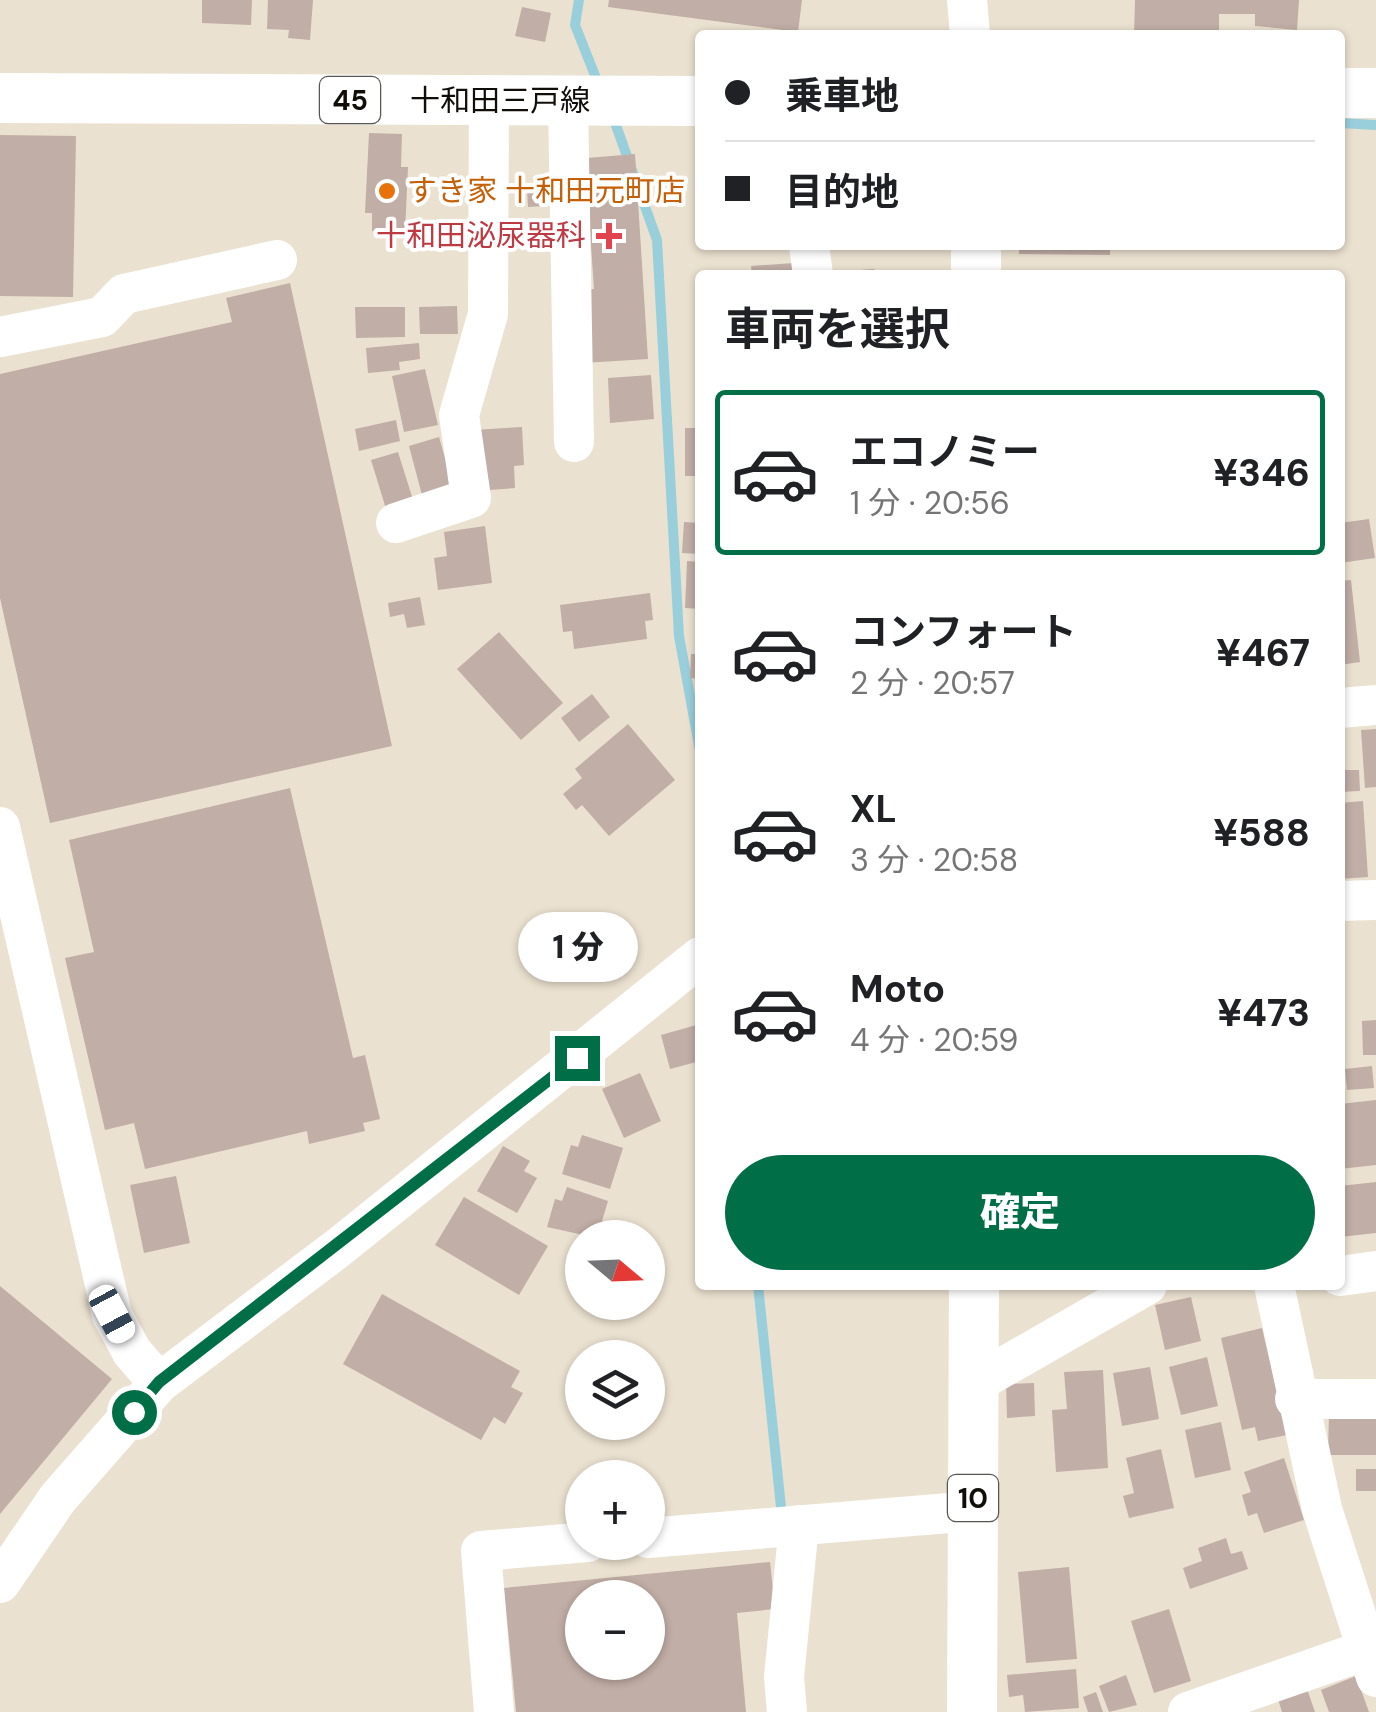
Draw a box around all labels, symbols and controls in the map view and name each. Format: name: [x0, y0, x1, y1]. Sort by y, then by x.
text: 乗車地: [785, 71, 899, 121]
road number: 45: [320, 77, 380, 123]
street label: 十和田三戸線: [410, 81, 590, 120]
text: 目的地: [785, 167, 899, 217]
place label: すき家 十和田元町店: [407, 171, 685, 210]
marker: すき家 十和田元町店: [376, 180, 398, 202]
place label: 十和田泌尿器科: [376, 216, 586, 255]
marker: 十和田泌尿器科: [596, 223, 622, 249]
text: 車両を選択: [725, 300, 950, 359]
text: エコノミー: [850, 427, 1040, 477]
icon: car: [730, 428, 820, 518]
text: ¥346: [1213, 448, 1310, 498]
text: 1 分 · 20:56: [850, 482, 1010, 524]
text: コンフォート: [850, 607, 1077, 657]
icon: car: [730, 608, 820, 698]
text: ¥467: [1216, 628, 1310, 678]
text: 2 分 · 20:57: [850, 662, 1015, 704]
text: XL: [850, 784, 897, 834]
icon: car: [730, 788, 820, 878]
text: ¥588: [1213, 808, 1310, 858]
text: 3 分 · 20:58: [850, 839, 1018, 881]
callout: 1 分: [517, 913, 637, 983]
text: 1 分: [552, 926, 604, 968]
text: Moto: [850, 964, 945, 1014]
icon: car: [730, 968, 820, 1058]
text: ¥473: [1217, 988, 1310, 1038]
text: 4 分 · 20:59: [850, 1019, 1018, 1061]
route end: [555, 1036, 600, 1081]
button: 確定: [725, 1155, 1315, 1270]
north arrow: [565, 1220, 665, 1320]
map controls: [565, 1220, 665, 1680]
car: [85, 1280, 139, 1348]
button: layers: [565, 1340, 665, 1440]
route start: [112, 1390, 157, 1435]
button: +: [565, 1460, 665, 1560]
road number: 10: [948, 1475, 998, 1521]
button: −: [565, 1580, 665, 1680]

